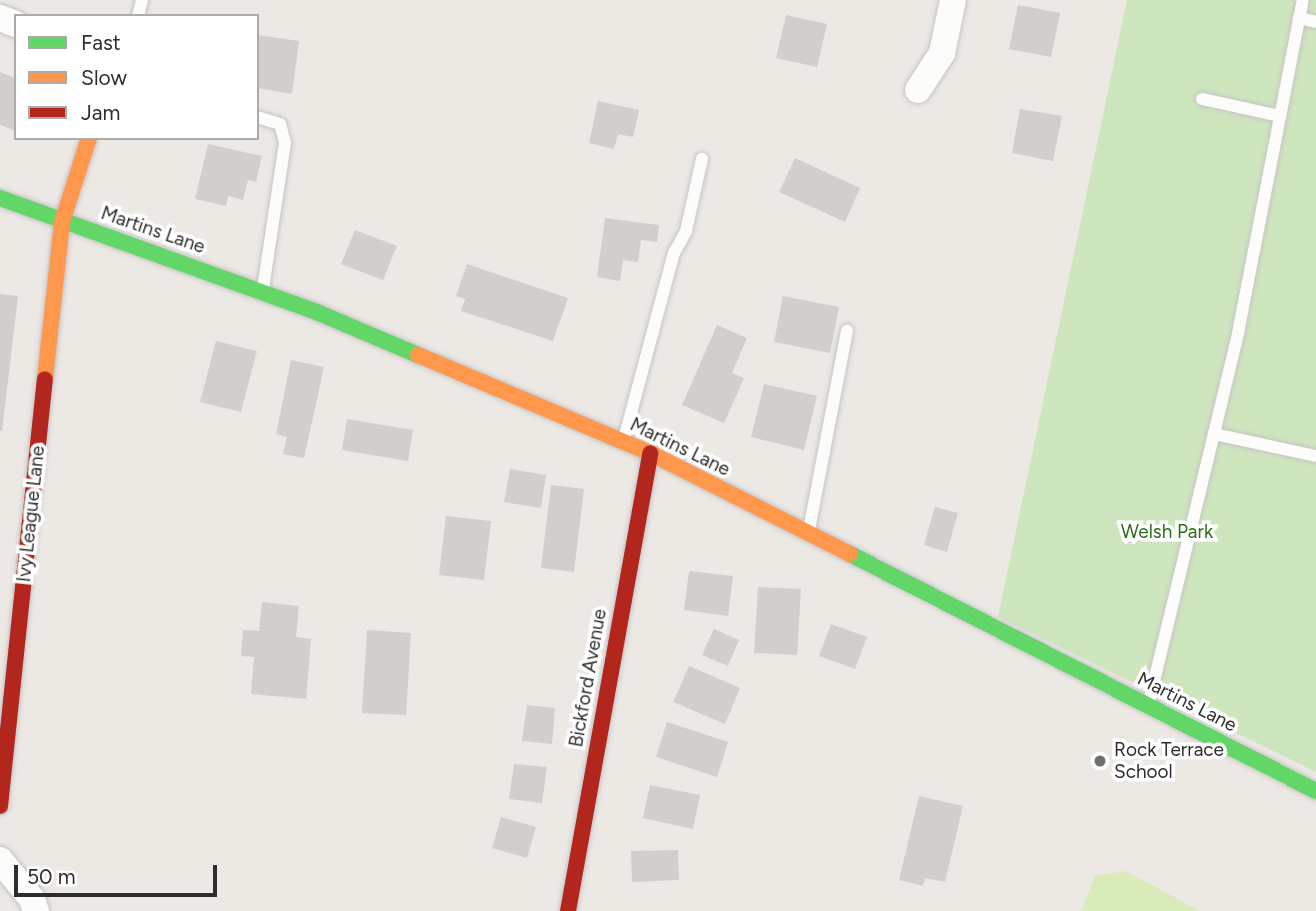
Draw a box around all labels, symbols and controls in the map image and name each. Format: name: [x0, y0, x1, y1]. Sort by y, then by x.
legend: [14, 14, 259, 140]
text: Fast: [81, 30, 121, 55]
text: Slow: [81, 65, 127, 90]
text: Jam: [81, 100, 120, 125]
street label: Martins Lane: [98, 202, 208, 258]
street label: Martins Lane: [626, 413, 734, 481]
street label: Ivy League Lane: [13, 445, 49, 583]
park label: Welsh Park: [1121, 521, 1213, 543]
street label: Bickford Avenue: [565, 607, 611, 749]
street label: Martins Lane: [1134, 667, 1240, 737]
place label: Rock Terrace School: [1114, 739, 1224, 783]
marker: Rock Terrace School: [1092, 753, 1108, 769]
scale bar: [18, 852, 220, 896]
text: 50 m: [27, 864, 76, 889]

